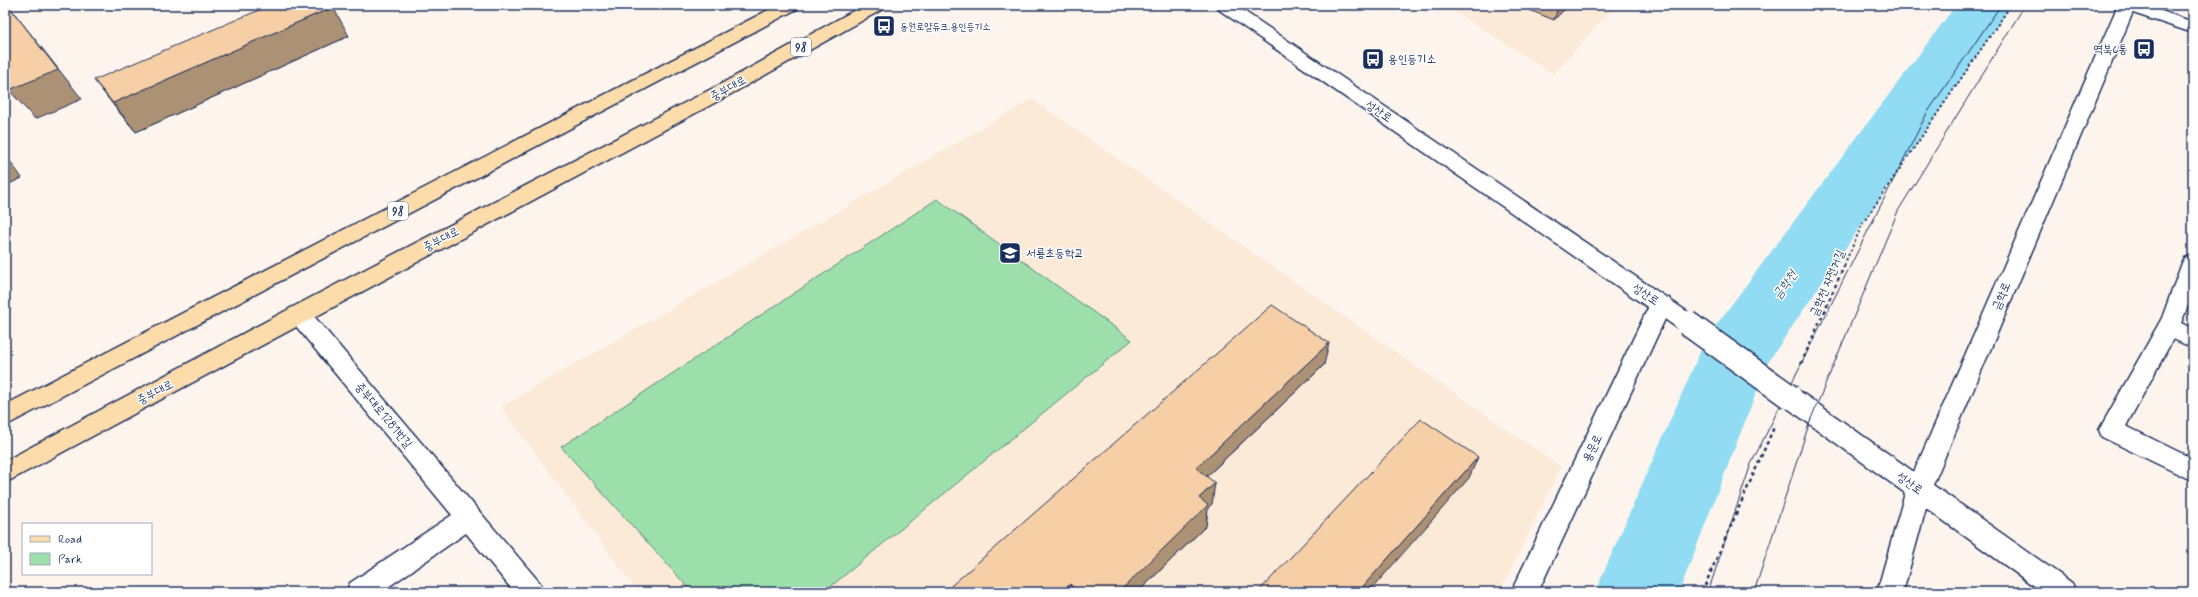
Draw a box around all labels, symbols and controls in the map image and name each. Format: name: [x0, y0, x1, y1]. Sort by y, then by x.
bus stop icon: 동원로얄듀크.용인등기소: [871, 13, 897, 39]
place label: 동원로얄듀크.용인등기소: [900, 21, 991, 34]
bus stop icon: 역북6통: [2131, 36, 2157, 62]
road number: 98: [791, 38, 811, 56]
place label: 역북6통: [2093, 42, 2128, 58]
bus stop icon: 용인등기소: [1360, 46, 1386, 72]
place label: 용인등기소: [1388, 52, 1436, 68]
street label: 중부대로: [708, 73, 749, 105]
street label: 성산로: [1362, 97, 1395, 127]
road number: 98: [388, 202, 408, 220]
street label: 중부대로: [421, 224, 462, 256]
school or university icon: 서룡초등학교: [997, 240, 1023, 266]
place label: 서룡초등학교: [1026, 246, 1084, 262]
street label: 금학천 자전거길: [1807, 247, 1849, 319]
water label: 금학천: [1769, 266, 1802, 303]
street label: 성산로: [1629, 280, 1662, 310]
street label: 금학로: [1989, 280, 2015, 313]
street label: 중부대로: [135, 377, 176, 409]
street label: 중부대로1281번길: [351, 379, 416, 452]
street label: 용문로: [1579, 432, 1606, 465]
street label: 성산로: [1893, 469, 1926, 499]
legend: [22, 523, 152, 575]
text: Road: [58, 532, 82, 548]
text: Park: [58, 552, 82, 568]

